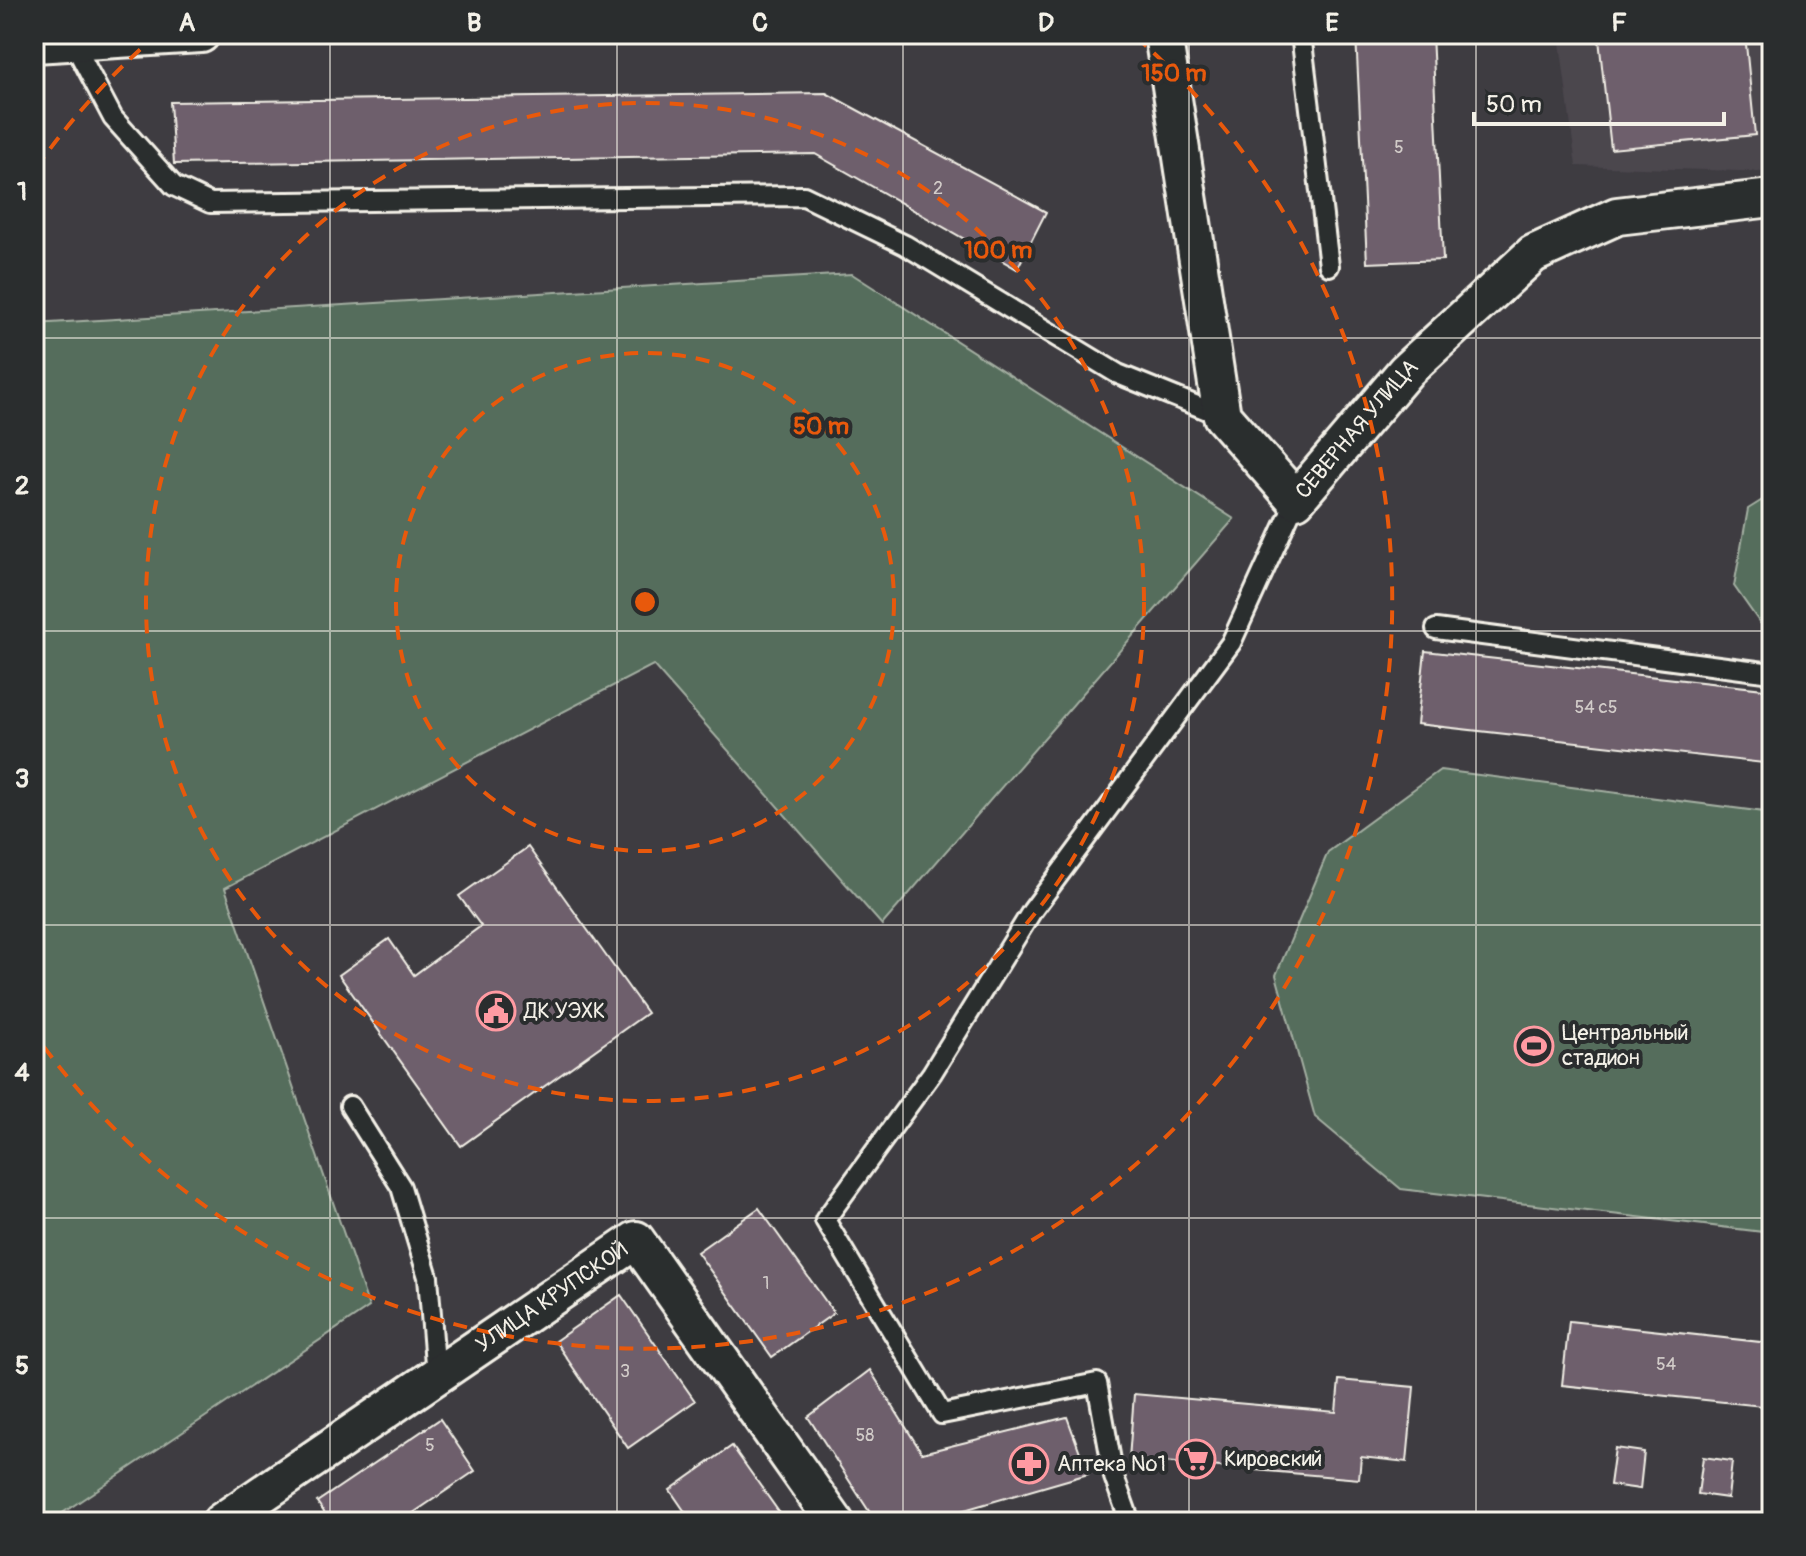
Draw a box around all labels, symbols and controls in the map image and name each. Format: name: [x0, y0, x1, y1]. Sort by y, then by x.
text: A: [179, 7, 196, 39]
text: B: [467, 7, 481, 39]
text: C: [752, 7, 768, 39]
text: D: [1038, 7, 1054, 39]
text: E: [1325, 7, 1339, 39]
text: F: [1611, 7, 1627, 39]
text: 150 m: [1141, 59, 1207, 88]
scale bar: [1474, 76, 1724, 126]
text: 50 m: [1486, 90, 1542, 119]
house number: 5: [1394, 136, 1404, 159]
text: 1: [17, 176, 27, 208]
house number: 2: [933, 177, 943, 200]
text: 100 m: [964, 236, 1032, 265]
street label: СЕВЕРНАЯ УЛИЦА: [1289, 353, 1424, 505]
text: 50 m: [793, 412, 849, 441]
text: 2: [15, 470, 29, 502]
centre of rings: [631, 588, 659, 616]
house number: 54 с5: [1574, 696, 1618, 719]
text: 3: [15, 763, 29, 795]
public building icon: ДК УЭХК: [475, 990, 517, 1032]
place label: ДК УЭХК: [523, 997, 606, 1025]
place label: Центральный стадион: [1562, 1019, 1688, 1072]
sports icon: Центральный стадион: [1513, 1025, 1555, 1067]
text: 4: [14, 1057, 30, 1089]
street label: УЛИЦА КРУПСКОЙ: [470, 1236, 633, 1359]
house number: 1: [762, 1272, 770, 1295]
text: 5: [15, 1350, 29, 1382]
house number: 54: [1656, 1353, 1677, 1376]
house number: 3: [620, 1360, 630, 1383]
house number: 58: [856, 1424, 874, 1447]
house number: 5: [425, 1434, 435, 1457]
supermarket icon: Кировский: [1175, 1438, 1217, 1480]
pharmacy icon: Аптека №1: [1008, 1443, 1050, 1485]
place label: Кировский: [1224, 1445, 1322, 1473]
place label: Аптека №1: [1057, 1450, 1166, 1478]

